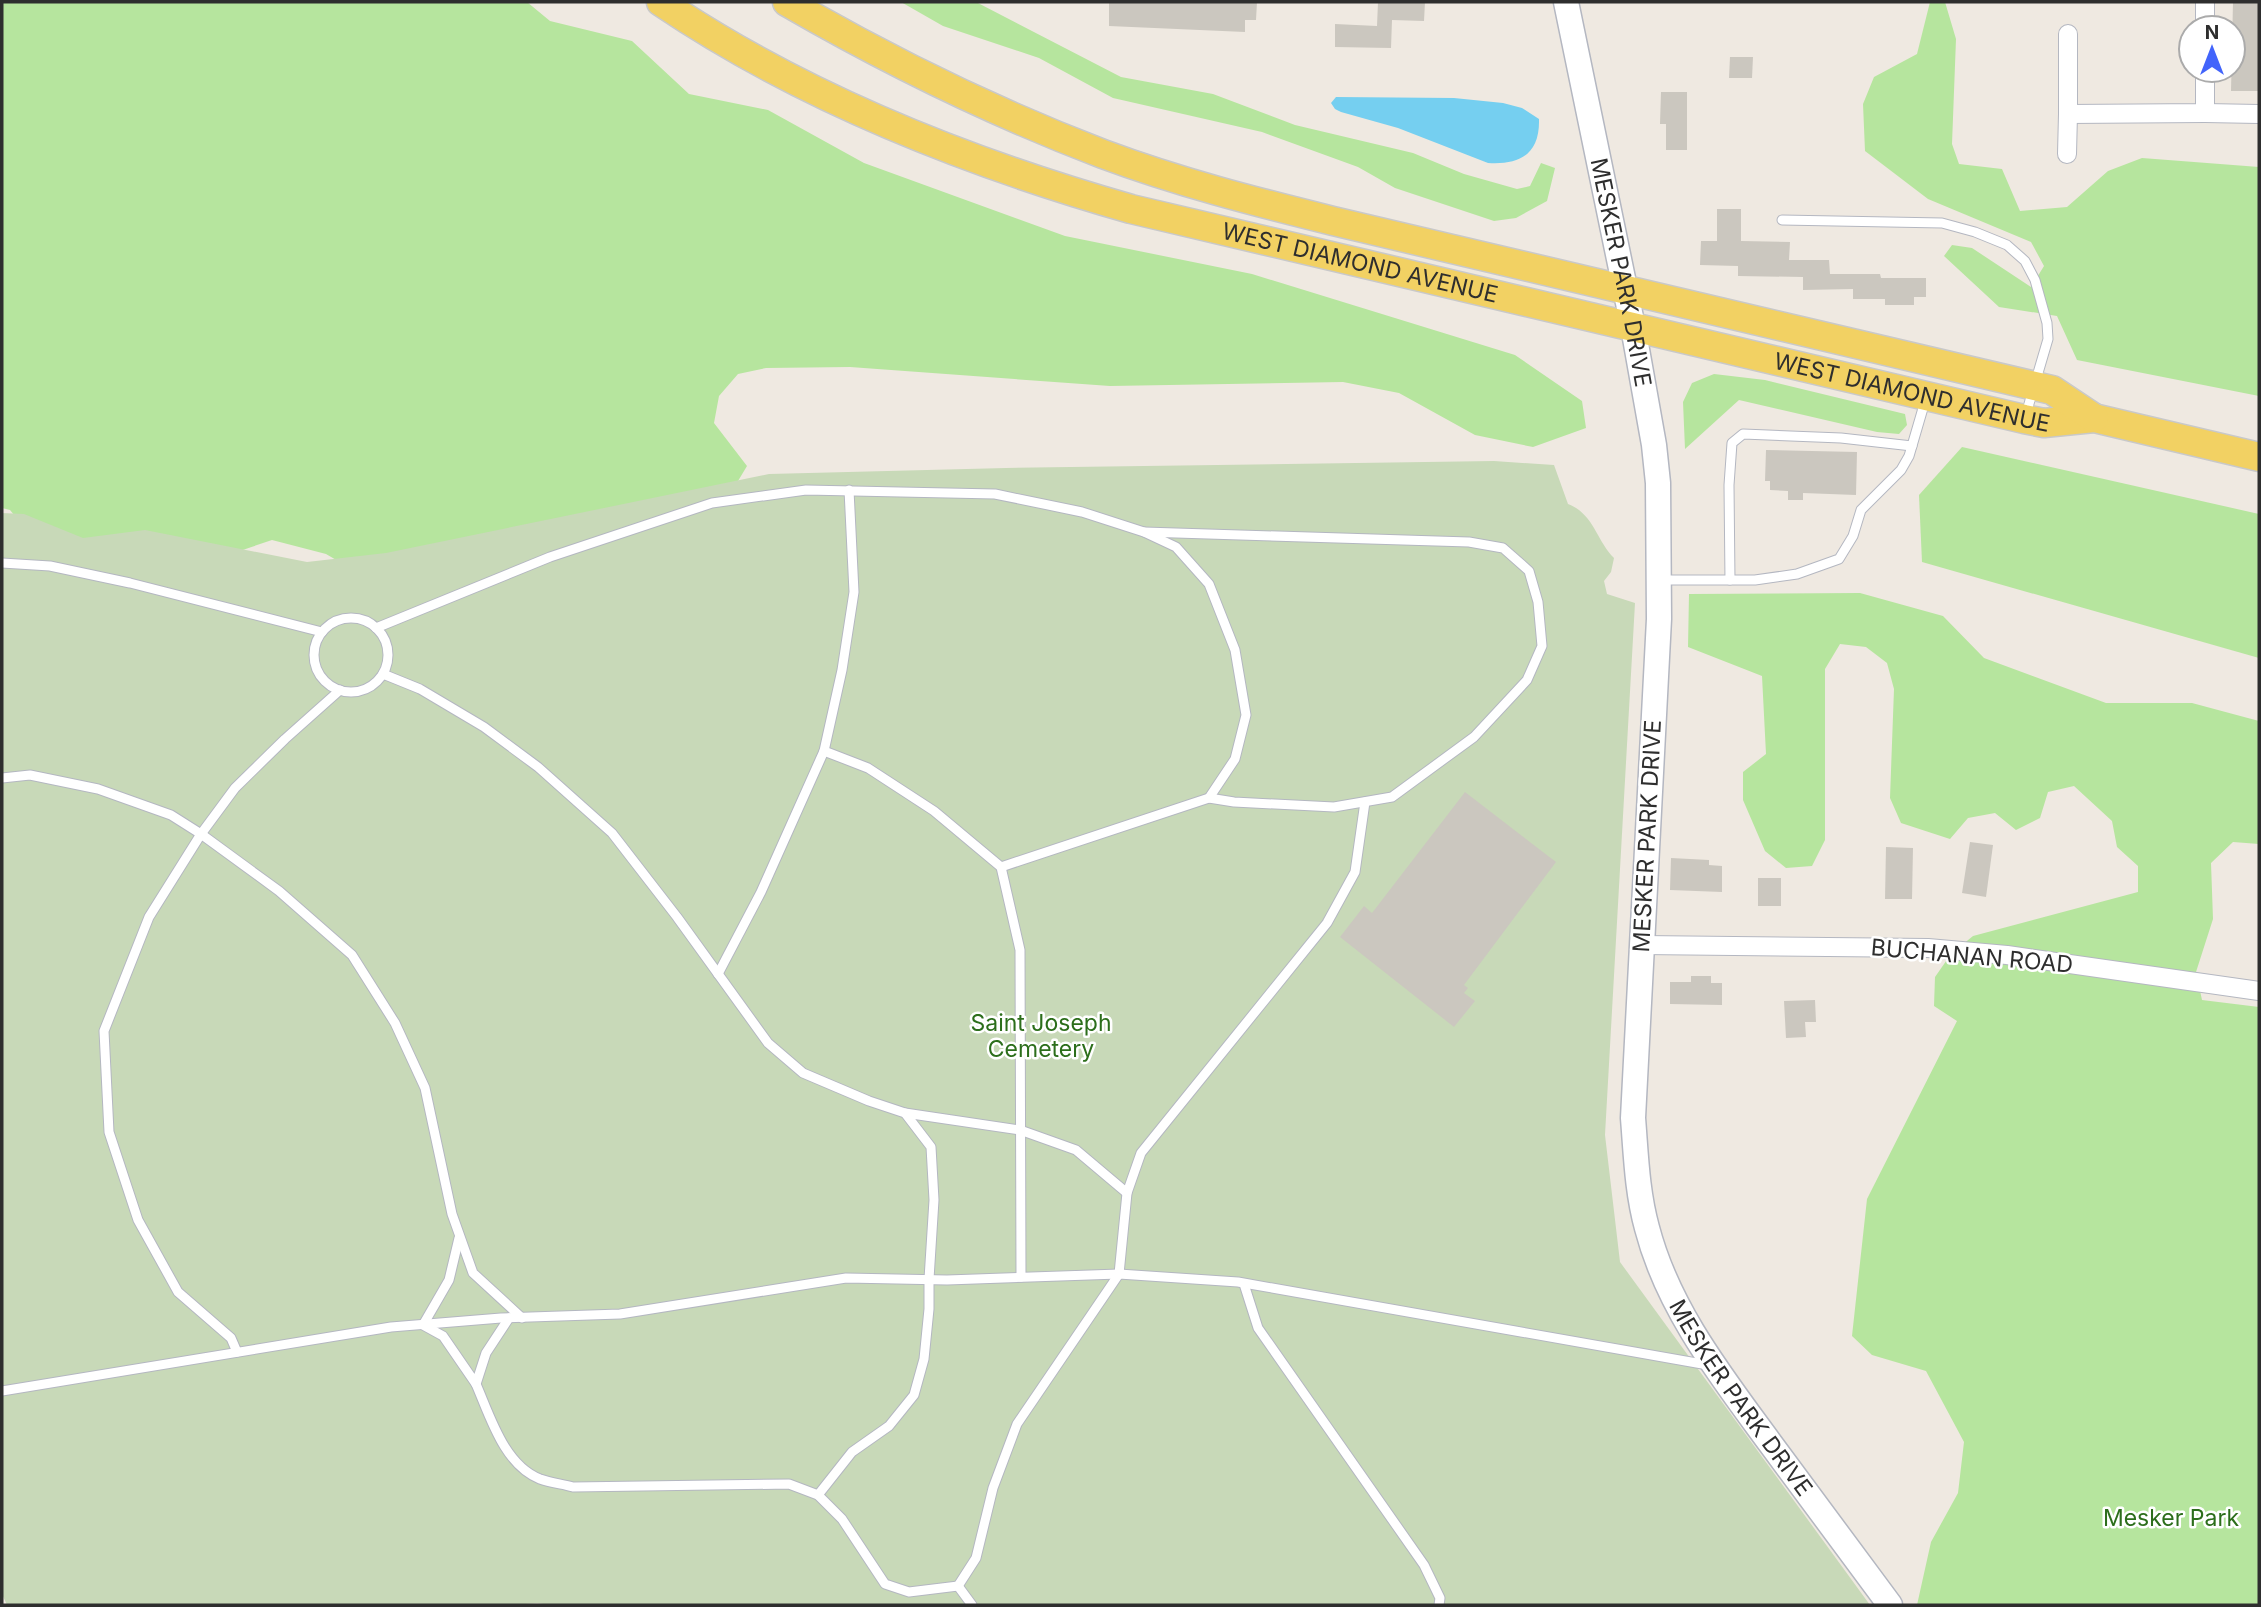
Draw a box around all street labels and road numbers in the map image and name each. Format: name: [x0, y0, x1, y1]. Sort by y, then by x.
street label: MESKER PARK DRIVE: [1585, 155, 1657, 389]
street label: WEST DIAMOND AVENUE: [1219, 217, 1501, 309]
street label: WEST DIAMOND AVENUE: [1771, 347, 2052, 438]
street label: MESKER PARK DRIVE: [1627, 719, 1667, 953]
street label: BUCHANAN ROAD: [1870, 933, 2074, 979]
street label: MESKER PARK DRIVE: [1663, 1295, 1818, 1502]

